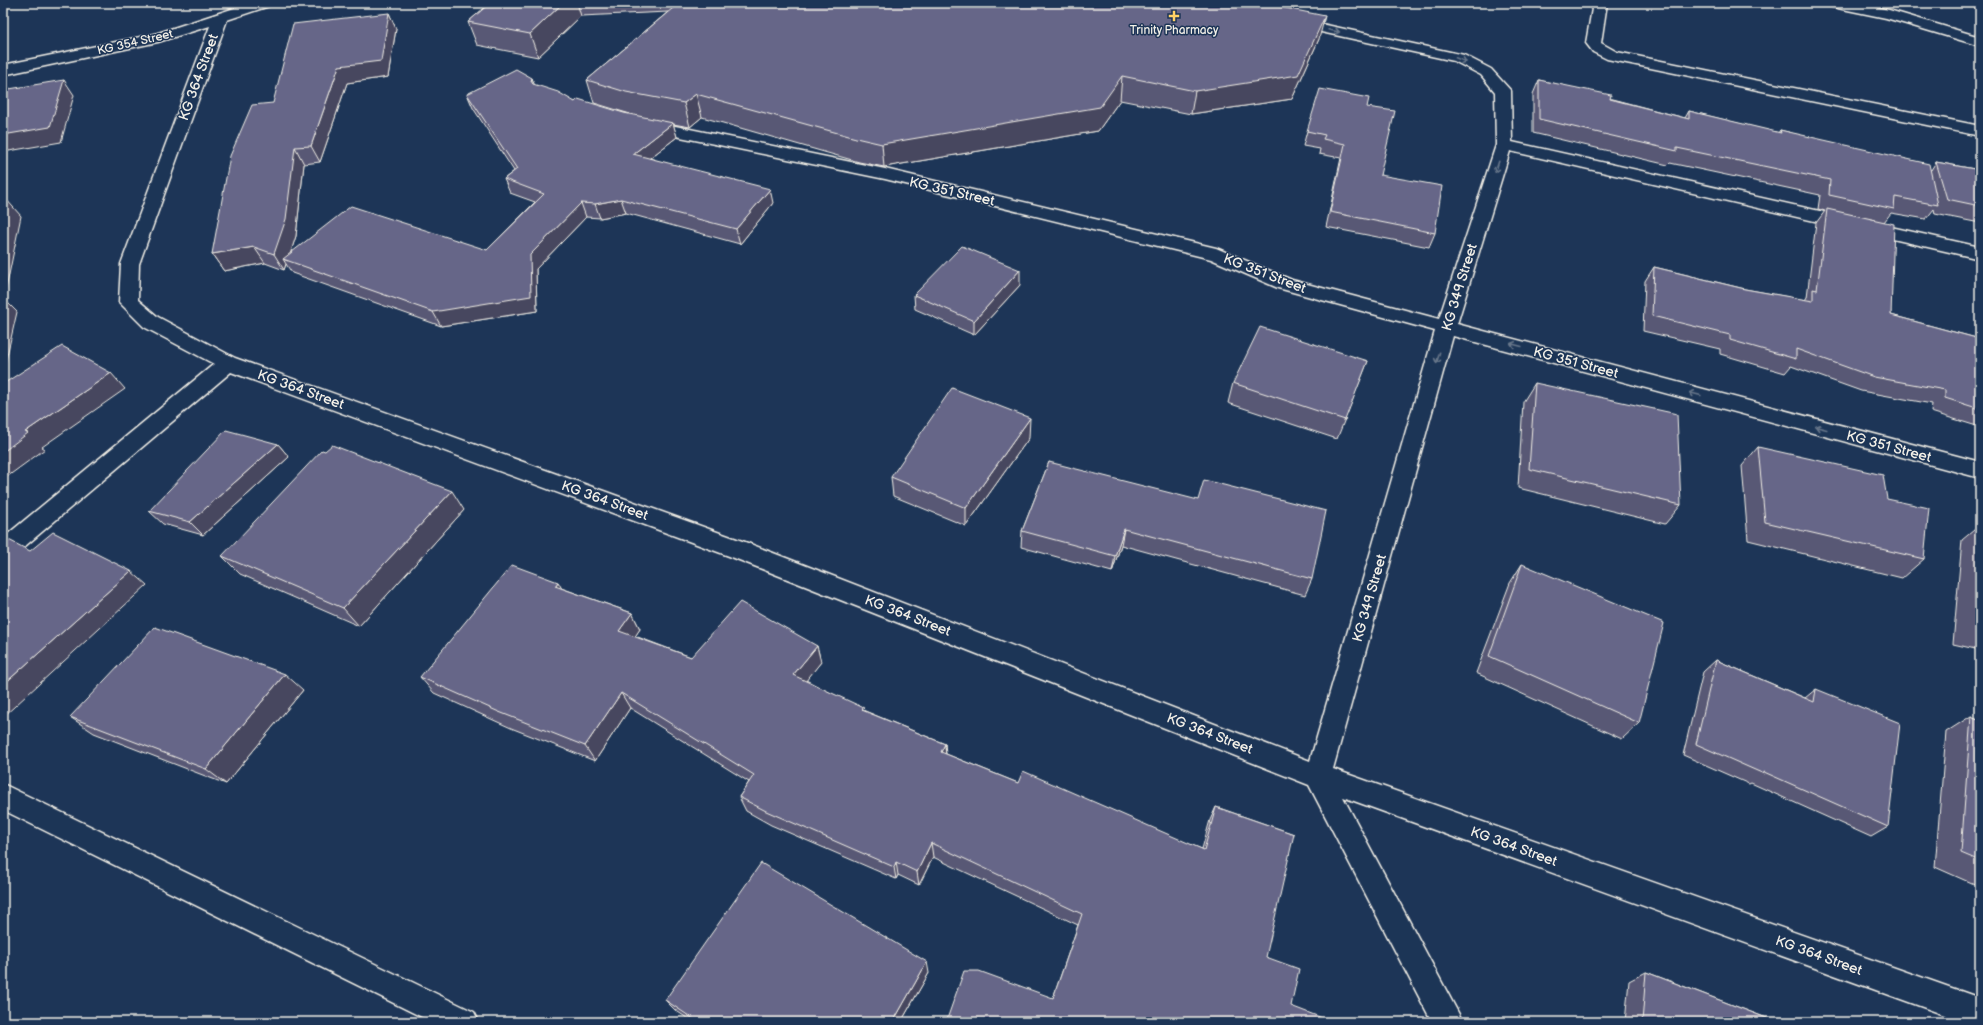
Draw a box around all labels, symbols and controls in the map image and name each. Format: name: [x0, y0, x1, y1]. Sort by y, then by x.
marker: Trinity Pharmacy: [1169, 11, 1179, 21]
place label: Trinity Pharmacy: [1130, 23, 1219, 38]
street label: KG 354 Street: [96, 26, 175, 58]
one-way arrow: [1327, 28, 1340, 36]
street label: KG 364 Street: [175, 31, 222, 123]
one-way arrow: [1454, 57, 1466, 64]
one-way arrow: [1493, 160, 1500, 173]
street label: KG 351 Street: [908, 173, 997, 210]
street label: KG 349 Street: [1438, 241, 1481, 333]
street label: KG 351 Street: [1221, 250, 1309, 297]
one-way arrow: [1509, 341, 1522, 349]
street label: KG 351 Street: [1532, 343, 1621, 382]
one-way arrow: [1433, 351, 1441, 364]
street label: KG 364 Street: [255, 366, 347, 413]
one-way arrow: [1689, 390, 1702, 397]
one-way arrow: [1814, 423, 1827, 431]
street label: KG 351 Street: [1845, 427, 1934, 466]
street label: KG 364 Street: [559, 477, 651, 524]
street label: KG 349 Street: [1349, 552, 1390, 644]
street label: KG 364 Street: [862, 591, 954, 640]
street label: KG 364 Street: [1164, 709, 1256, 758]
street label: KG 364 Street: [1468, 823, 1560, 870]
street label: KG 364 Street: [1773, 932, 1865, 979]

